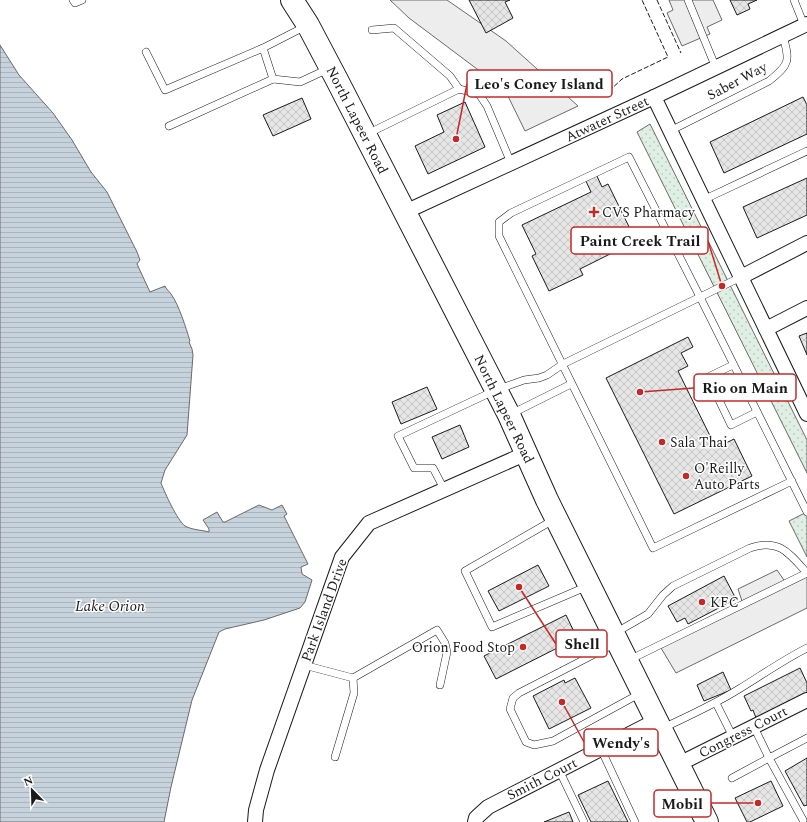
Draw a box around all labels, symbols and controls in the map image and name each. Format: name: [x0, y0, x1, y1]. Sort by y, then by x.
street label: Saber Way: [703, 56, 772, 106]
street label: North Lapeer Road: [321, 62, 393, 178]
callout: Leo's Coney Island: [467, 70, 612, 97]
text: Leo's Coney Island: [474, 73, 604, 96]
street label: Atwater Street: [562, 90, 652, 148]
place label: CVS Pharmacy: [602, 202, 696, 223]
marker: CVS Pharmacy: [589, 207, 599, 217]
callout: Paint Creek Trail: [571, 227, 708, 254]
text: Paint Creek Trail: [580, 230, 700, 253]
street label: North Lapeer Road: [469, 351, 540, 467]
callout: Rio on Main: [694, 374, 796, 401]
text: Rio on Main: [702, 377, 788, 400]
place label: Sala Thai: [670, 432, 728, 453]
marker: Sala Thai: [657, 437, 667, 447]
place label: O'Reilly Auto Parts: [694, 458, 760, 495]
marker: O'Reilly Auto Parts: [681, 471, 691, 481]
street label: Park Island Drive: [296, 555, 353, 665]
place label: KFC: [710, 592, 739, 613]
water label: Lake Orion: [75, 595, 145, 618]
marker: KFC: [697, 597, 707, 607]
callout: Shell: [556, 630, 607, 657]
text: Shell: [564, 633, 600, 656]
place label: Orion Food Stop: [412, 637, 515, 658]
marker: Orion Food Stop: [518, 642, 528, 652]
street label: Congress Court: [695, 701, 791, 763]
callout: Wendy's: [584, 729, 658, 756]
text: Wendy's: [592, 732, 650, 755]
street label: Smith Court: [503, 752, 581, 806]
north arrow: [12, 770, 52, 810]
text: N: [21, 772, 36, 791]
callout: Mobil: [654, 790, 711, 817]
text: Mobil: [661, 793, 703, 816]

